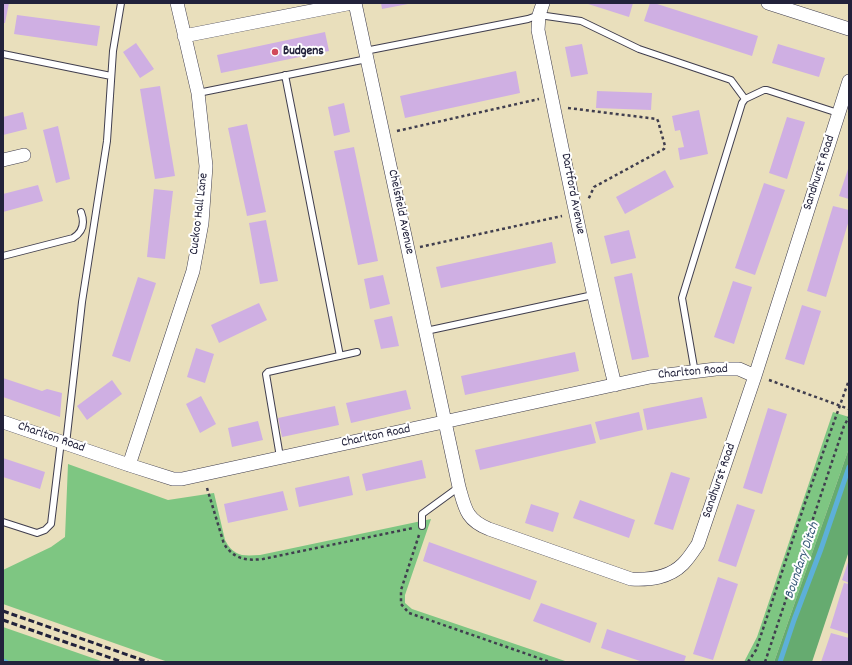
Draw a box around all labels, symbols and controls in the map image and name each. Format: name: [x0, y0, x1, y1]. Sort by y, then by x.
place label: Budgens: [283, 44, 324, 60]
marker: Budgens: [270, 47, 280, 57]
street label: Sandhurst Road: [801, 134, 839, 212]
street label: Dartford Avenue: [556, 152, 588, 236]
street label: Chelsfield Avenue: [383, 168, 417, 256]
street label: Cuckoo Hall Lane: [187, 172, 213, 256]
street label: Charlton Road: [657, 362, 729, 384]
street label: Charlton Road: [15, 419, 87, 457]
street label: Charlton Road: [340, 422, 412, 452]
street label: Sandhurst Road: [700, 442, 740, 520]
water label: Boundary Ditch: [782, 521, 824, 601]

